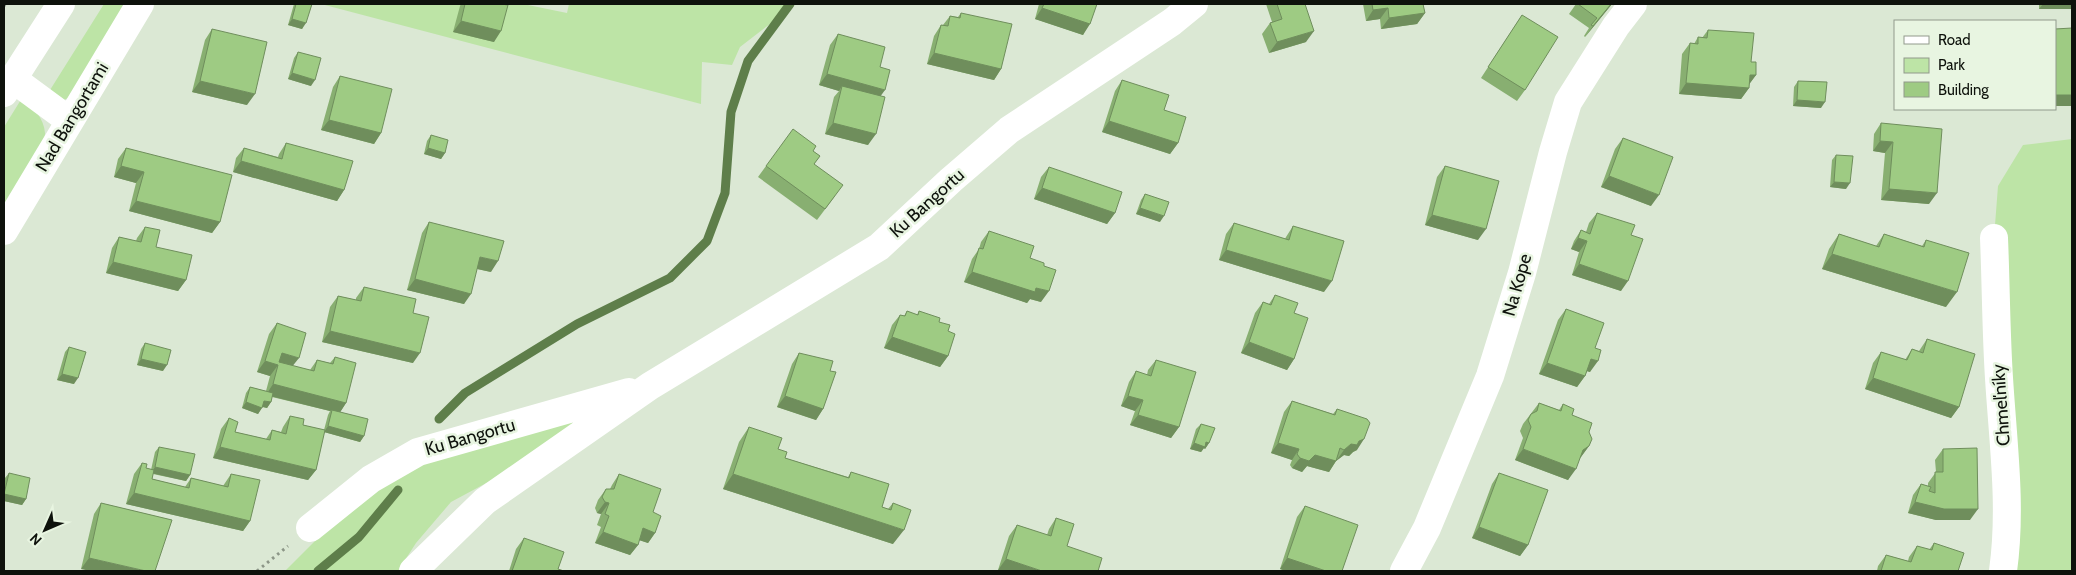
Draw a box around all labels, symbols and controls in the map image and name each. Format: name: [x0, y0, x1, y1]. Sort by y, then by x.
legend: [1894, 20, 2056, 110]
text: Road: [1938, 31, 1971, 49]
text: Park: [1938, 56, 1965, 74]
street label: Nad Bangortami: [31, 58, 113, 176]
text: Building: [1938, 81, 1989, 99]
street label: Ku Bangortu: [885, 164, 969, 242]
street label: Na Kope: [1498, 251, 1536, 319]
street label: Chmeľníky: [1987, 363, 2015, 447]
street label: Ku Bangortu: [422, 414, 518, 460]
north arrow: [20, 505, 70, 555]
text: N: [26, 529, 46, 549]

